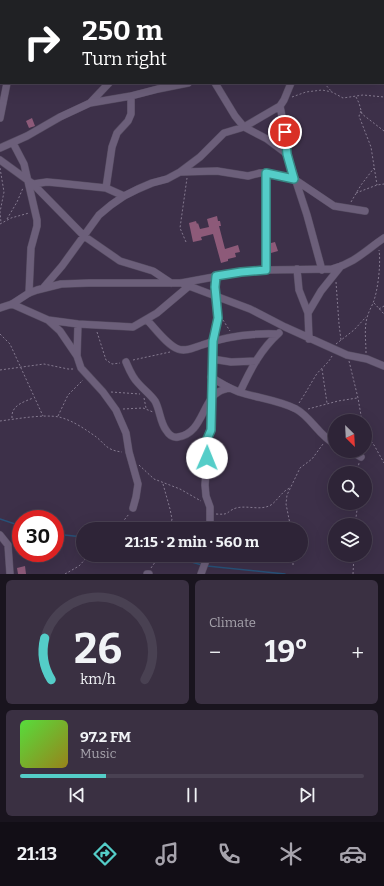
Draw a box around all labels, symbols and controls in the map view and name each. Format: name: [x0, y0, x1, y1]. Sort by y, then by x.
text: 250 m: [82, 14, 163, 47]
icon: right: [16, 16, 68, 68]
text: Turn right: [82, 48, 167, 70]
pin: [268, 115, 302, 149]
icon: arrive: [274, 121, 296, 143]
north arrow: [328, 414, 372, 458]
map controls: [328, 414, 372, 562]
position arrow: [186, 437, 228, 479]
button: search: [328, 466, 372, 510]
speed limit sign: 30: [12, 510, 64, 562]
button: layers: [328, 518, 372, 562]
text: 21:15 · 2 min · 560 m: [125, 533, 259, 551]
text: Climate: [209, 615, 256, 630]
text: 26: [74, 624, 121, 674]
text: 19°: [264, 634, 308, 670]
text: −: [209, 639, 221, 666]
text: +: [351, 639, 364, 666]
text: km/h: [80, 671, 115, 688]
text: 97.2 FM: [80, 728, 131, 746]
text: Music: [80, 746, 116, 761]
icon: previous: [66, 784, 88, 806]
icon: pause: [181, 784, 203, 806]
icon: next: [296, 784, 318, 806]
icon: directions: [91, 840, 119, 868]
icon: music: [153, 840, 181, 868]
icon: phone: [215, 840, 243, 868]
icon: climate: [277, 840, 305, 868]
icon: car: [339, 840, 367, 868]
text: 21:13: [17, 843, 57, 865]

